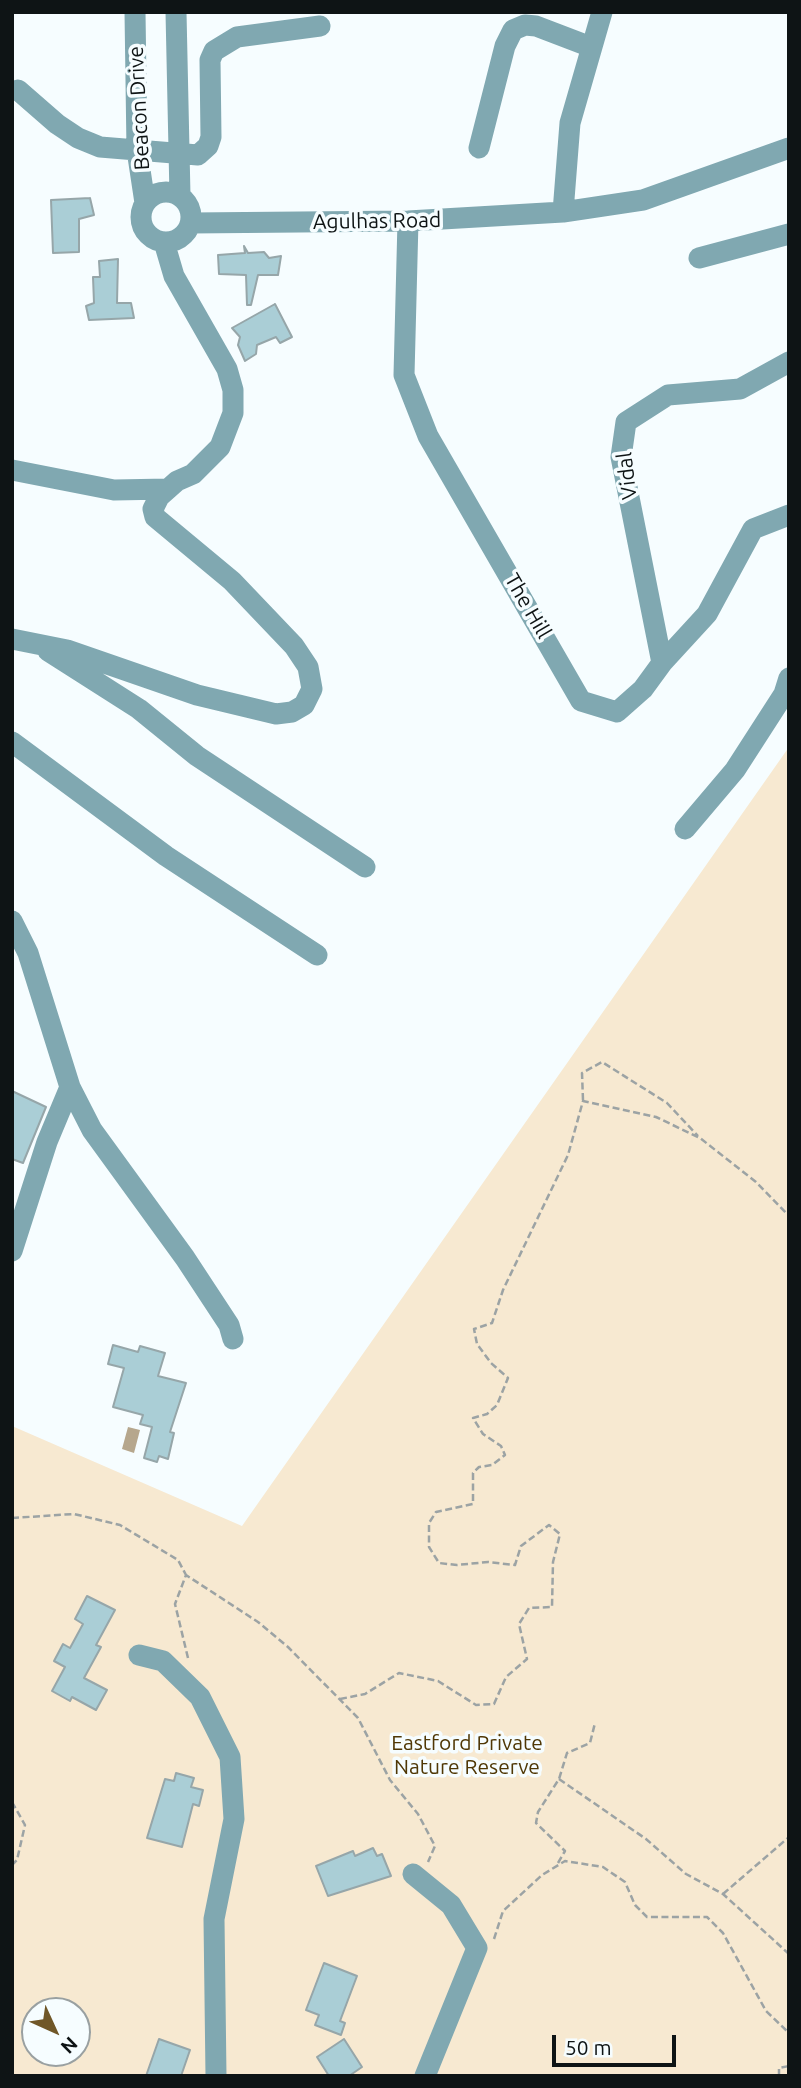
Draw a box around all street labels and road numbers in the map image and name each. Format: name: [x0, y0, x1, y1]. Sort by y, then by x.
street label: Beacon Drive: [123, 45, 155, 171]
street label: Agulhas Road: [313, 207, 441, 235]
street label: Vidal: [612, 451, 642, 501]
street label: The Hill: [499, 569, 557, 643]

